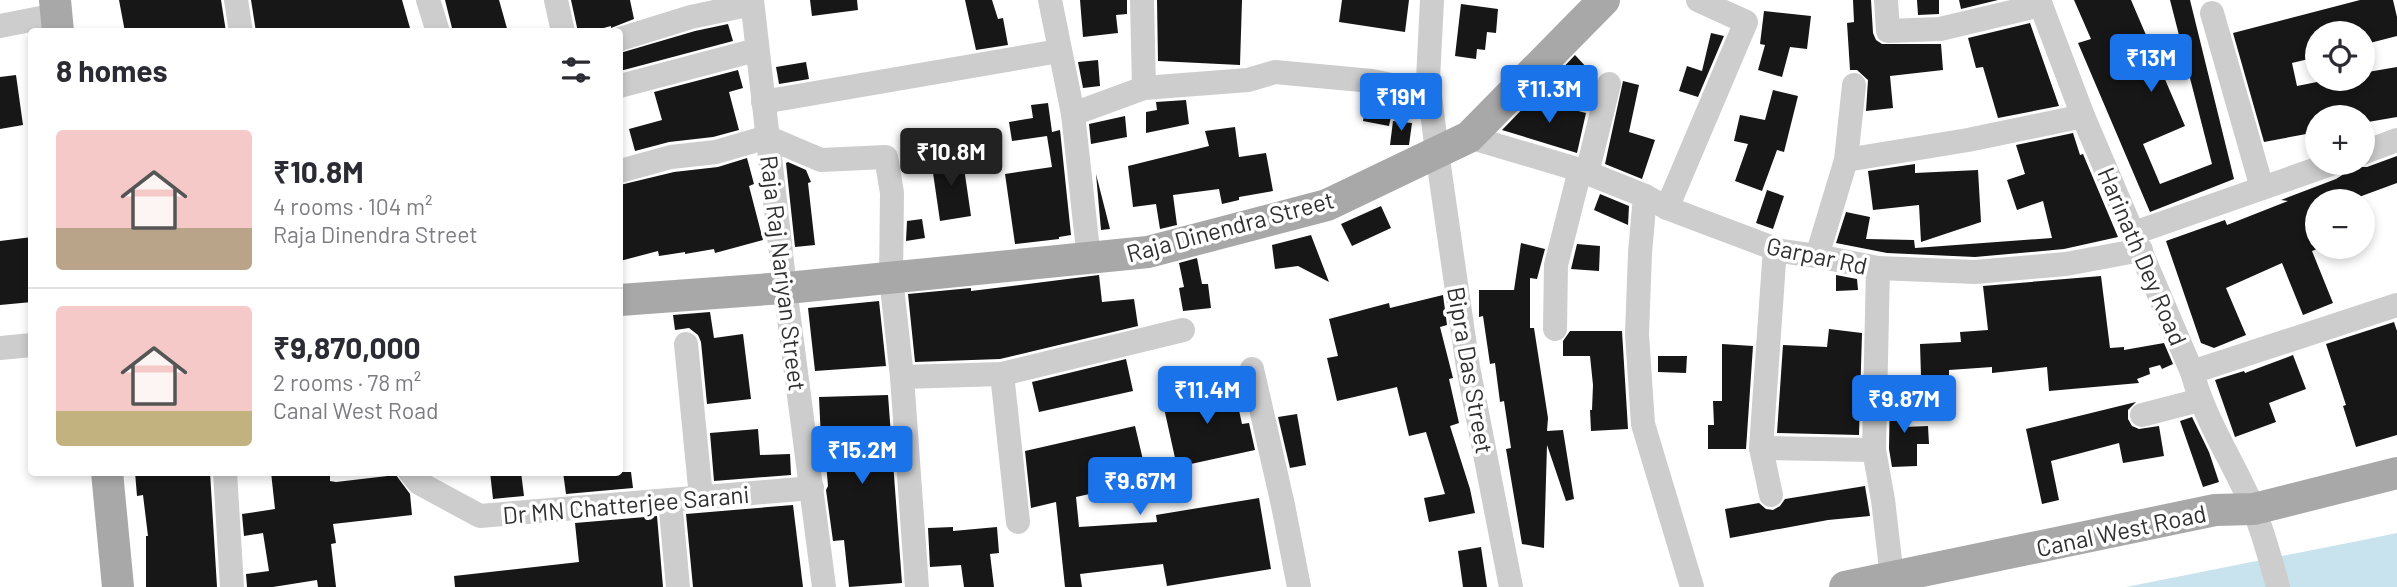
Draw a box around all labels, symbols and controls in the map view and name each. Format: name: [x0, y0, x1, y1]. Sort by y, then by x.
map controls: [2305, 21, 2375, 259]
button: locate: [2305, 21, 2375, 91]
pin: ₹13M: [2110, 34, 2192, 94]
text: ₹13M: [2126, 43, 2176, 71]
icon: filters: [557, 51, 595, 89]
text: 8 homes: [56, 52, 167, 88]
pin: ₹11.3M: [1492, 66, 1606, 125]
pin: ₹19M: [1360, 74, 1442, 133]
text: ₹11.3M: [1517, 74, 1581, 102]
text: ₹19M: [1376, 82, 1426, 110]
button: +: [2305, 105, 2375, 175]
pin: ₹10.8M: [894, 128, 1008, 188]
text: ₹10.8M: [916, 137, 986, 165]
text: ₹10.8M: [273, 153, 364, 189]
street label: Raja Raj Nariyan Street: [755, 154, 813, 392]
icon: home: [112, 158, 196, 242]
street label: Harinath Dey Road: [2092, 163, 2194, 349]
street label: Raja Dinendra Street: [1123, 184, 1337, 268]
button: −: [2305, 189, 2375, 259]
text: 4 rooms · 104 m²: [273, 192, 433, 220]
text: Raja Dinendra Street: [273, 220, 478, 248]
street label: Garpar Rd: [1764, 230, 1870, 280]
street label: Bipra Das Street: [1442, 284, 1500, 456]
text: ₹9,870,000: [273, 329, 421, 365]
icon: home: [112, 334, 196, 418]
pin: ₹11.4M: [1150, 366, 1264, 426]
text: 2 rooms · 78 m²: [273, 368, 421, 396]
text: ₹11.4M: [1174, 375, 1240, 403]
pin: ₹9.87M: [1847, 376, 1961, 435]
text: ₹9.87M: [1868, 384, 1940, 412]
text: Canal West Road: [273, 396, 439, 424]
pin: ₹15.2M: [805, 426, 919, 486]
text: ₹15.2M: [827, 435, 897, 463]
pin: ₹9.67M: [1083, 458, 1197, 517]
text: ₹9.67M: [1104, 466, 1176, 494]
street label: Dr MN Chatterjee Sarani: [502, 479, 750, 529]
street label: Canal West Road: [2033, 498, 2209, 562]

